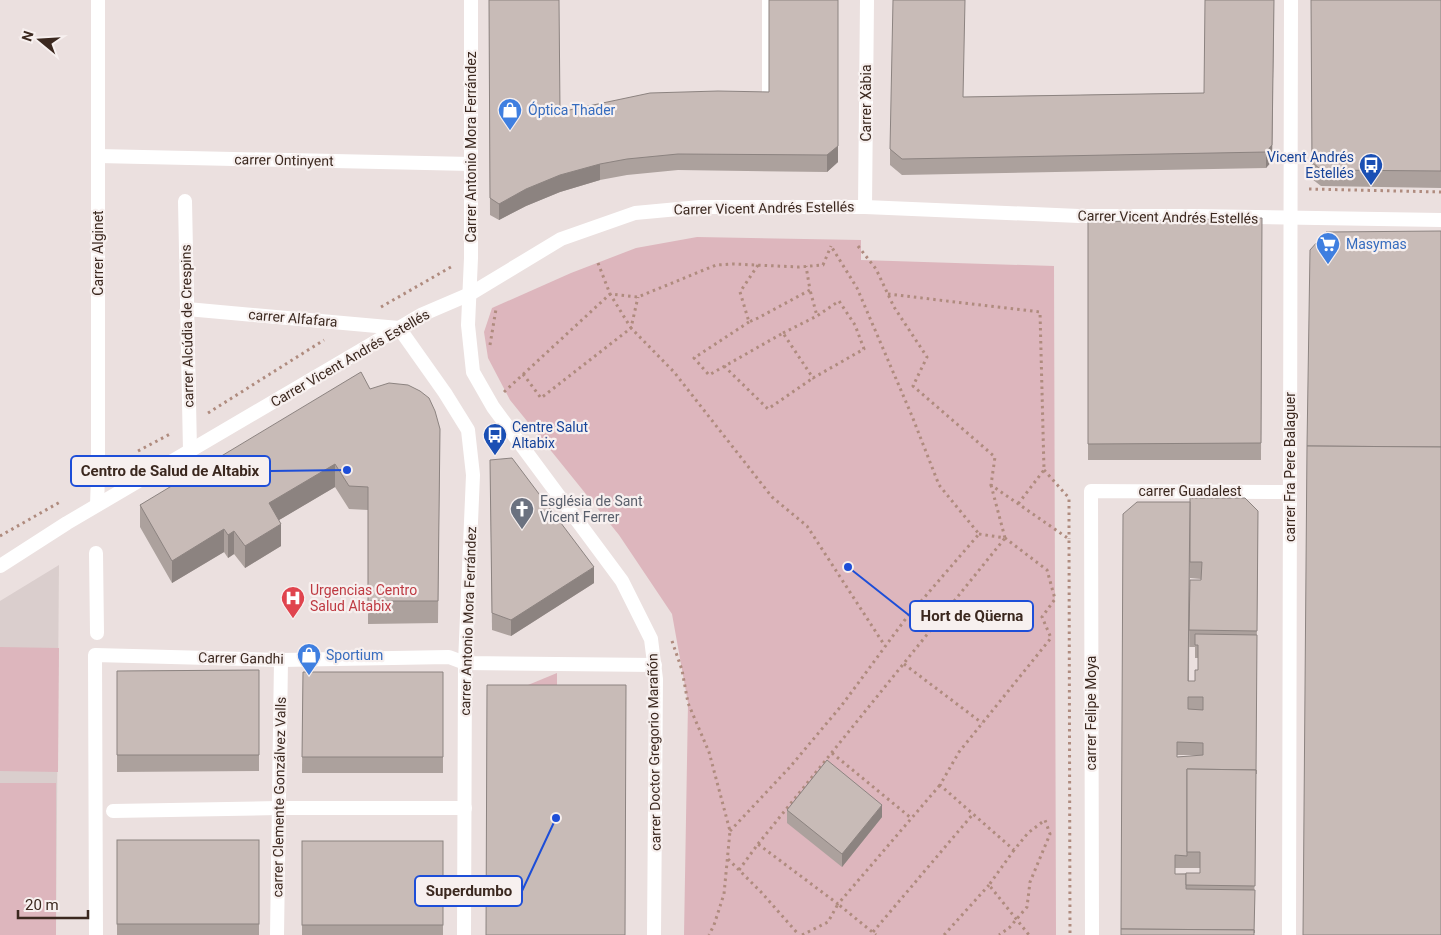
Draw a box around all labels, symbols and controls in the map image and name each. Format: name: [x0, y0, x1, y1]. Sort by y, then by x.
north arrow: [15, 15, 65, 65]
text: N: [18, 29, 37, 43]
street label: Carrer Antonio Mora Ferrández: [463, 51, 479, 243]
street label: Carrer Xàbia: [858, 65, 874, 142]
shop icon: Óptica Thader: [497, 97, 523, 131]
place label: Óptica Thader: [528, 101, 616, 118]
place label: Vicent Andrés Estellés: [1267, 149, 1354, 181]
street label: carrer Ontinyent: [234, 151, 334, 169]
bus stop icon: Vicent Andrés Estellés: [1358, 152, 1384, 186]
street label: Carrer Vicent Andrés Estellés: [674, 198, 854, 218]
street label: Carrer Vicent Andrés Estellés: [1078, 207, 1258, 227]
street label: Carrer Alginet: [90, 210, 106, 296]
supermarket icon: Masymas: [1315, 231, 1341, 265]
place label: Masymas: [1346, 236, 1407, 252]
street label: carrer Alcúdia de Crespins: [178, 244, 196, 408]
street label: carrer Alfafara: [248, 306, 338, 330]
street label: Carrer Vicent Andrés Estellés: [268, 306, 432, 410]
street label: carrer Fra Pere Balaguer: [1282, 392, 1298, 542]
place label: Centre Salut Altabix: [512, 419, 588, 451]
bus stop icon: Centre Salut Altabix: [482, 422, 508, 456]
callout: Centro de Salud de Altabix: [71, 456, 270, 486]
text: Centro de Salud de Altabix: [81, 462, 260, 480]
street label: carrer Guadalest: [1139, 483, 1242, 499]
place label: Església de Sant Vicent Ferrer: [540, 493, 643, 525]
church icon: Església de Sant Vicent Ferrer: [509, 496, 535, 530]
street label: carrer Antonio Mora Ferrández: [457, 526, 479, 716]
place label: Urgencias Centro Salud Altabix: [310, 582, 417, 614]
hospital icon: Urgencias Centro Salud Altabix: [280, 585, 306, 619]
callout: Hort de Qüerna: [910, 601, 1033, 631]
text: Hort de Qüerna: [921, 607, 1023, 625]
shop icon: Sportium: [296, 642, 322, 676]
place label: Sportium: [326, 647, 383, 663]
street label: Carrer Gandhi: [198, 649, 284, 667]
street label: carrer Doctor Gregorio Marañón: [644, 653, 664, 851]
street label: carrer Felipe Moya: [1083, 656, 1099, 770]
street label: carrer Clemente Gonzálvez Valls: [269, 696, 289, 898]
callout: Superdumbo: [415, 876, 522, 906]
text: Superdumbo: [426, 882, 512, 900]
scale bar: [18, 888, 88, 920]
text: 20 m: [25, 896, 59, 914]

